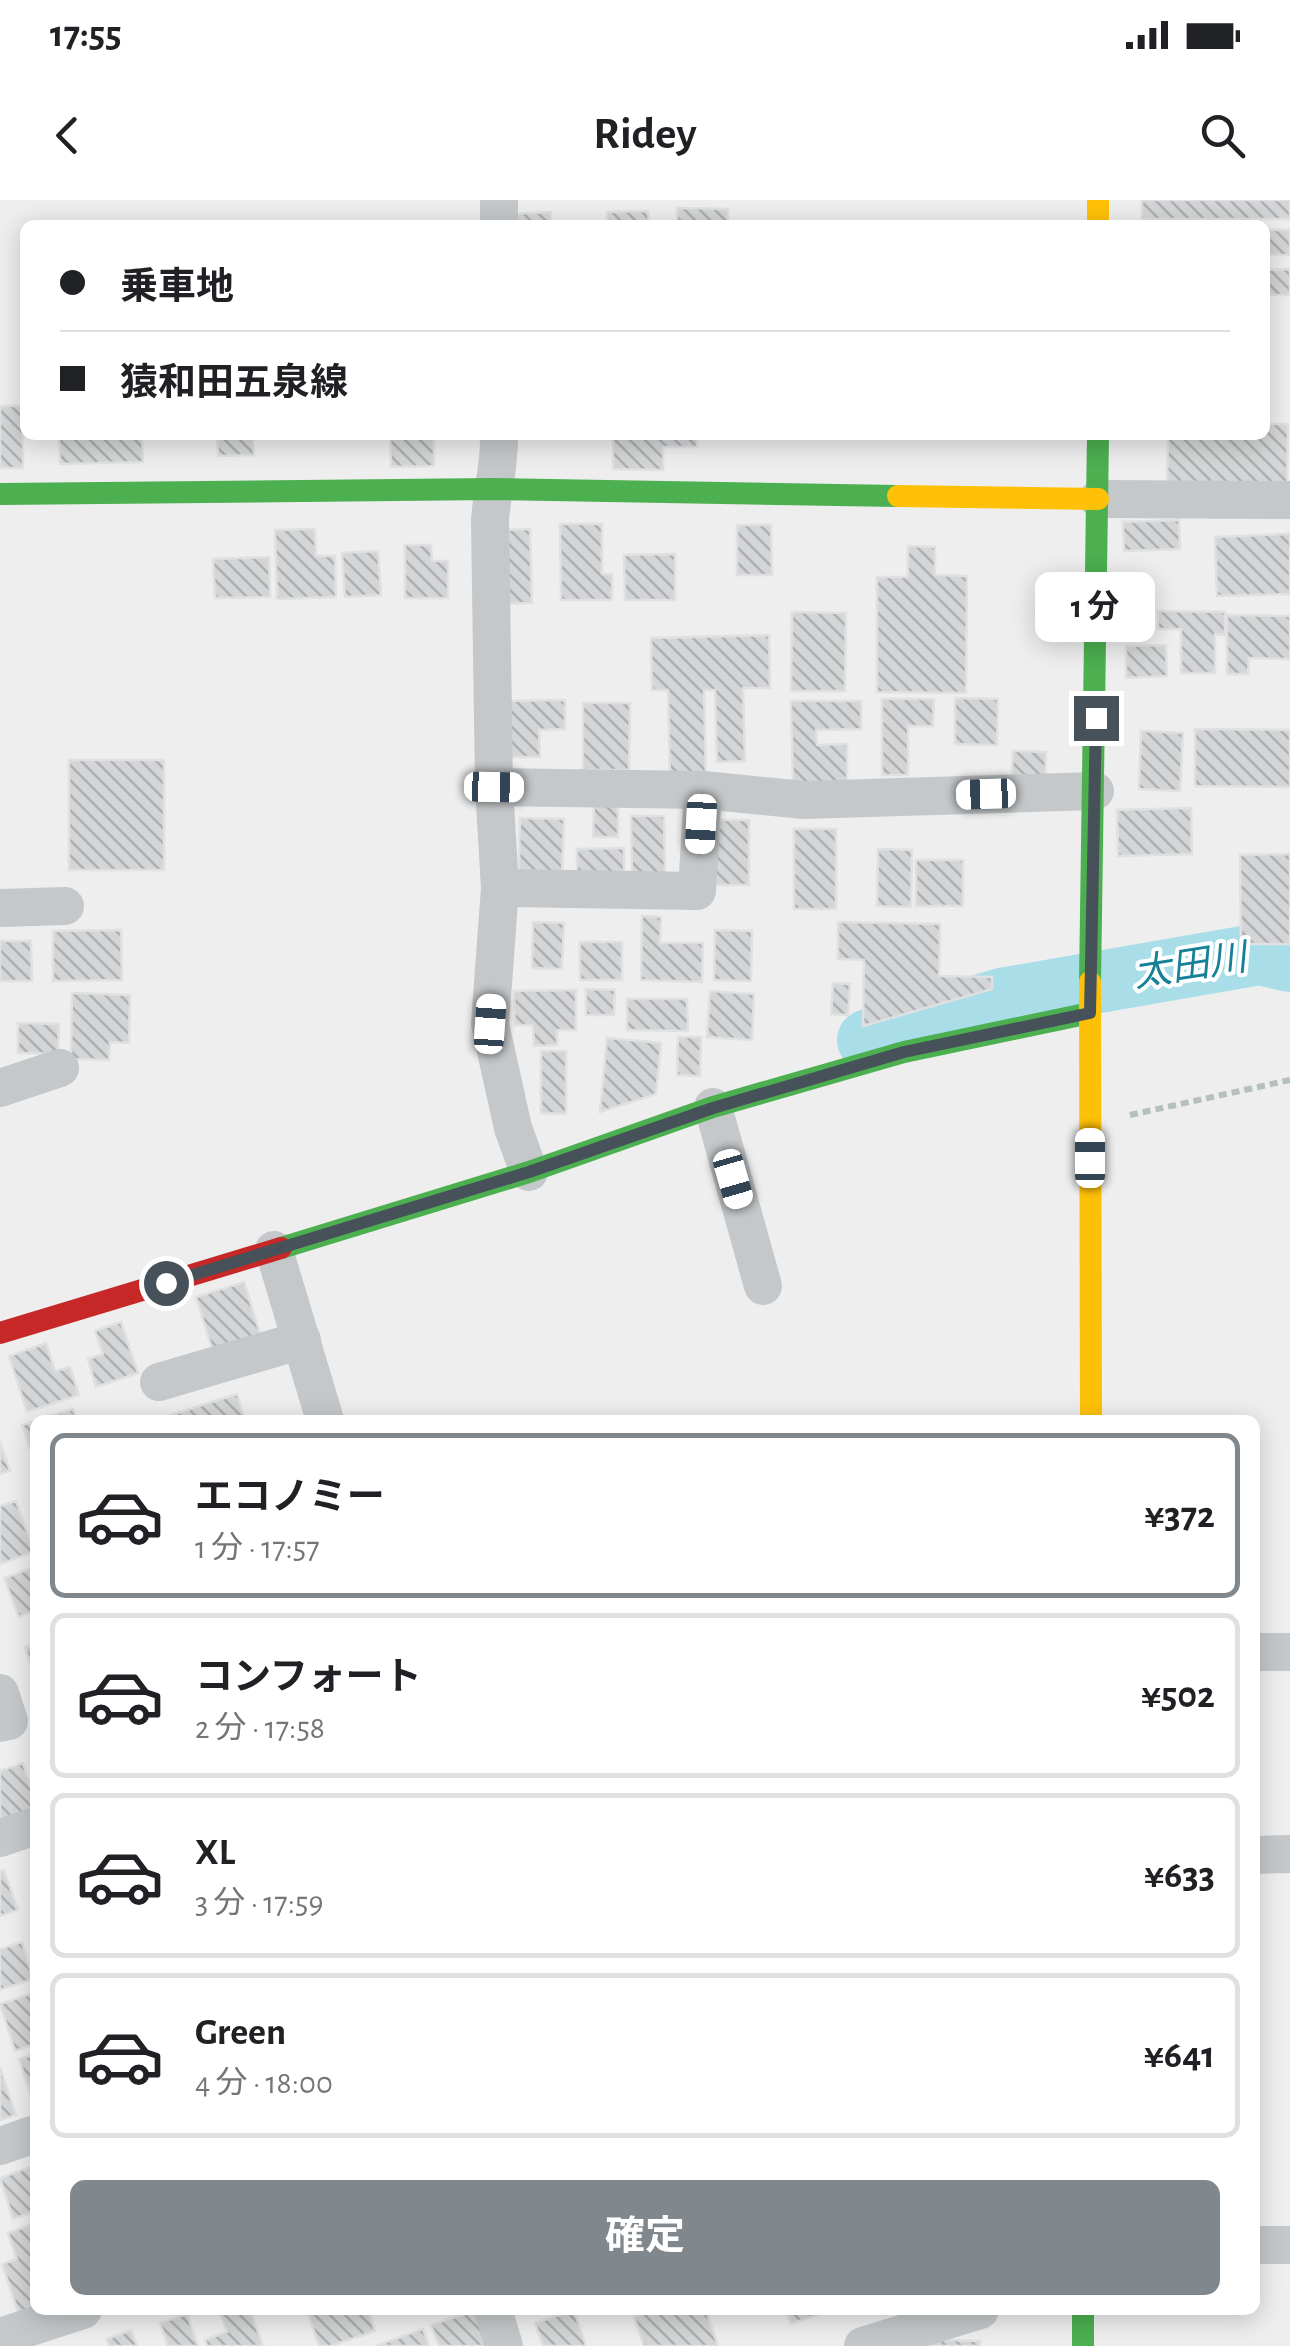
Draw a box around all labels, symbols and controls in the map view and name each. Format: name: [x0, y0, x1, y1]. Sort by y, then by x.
text: 17:55: [50, 16, 122, 54]
icon: back: [40, 108, 95, 163]
icon: search: [1195, 108, 1250, 163]
text: Ridey: [593, 112, 697, 157]
text: 乗車地: [120, 269, 234, 307]
text: 猿和田五泉線: [120, 365, 348, 403]
callout: 1 分: [1036, 573, 1156, 643]
text: 1 分: [1071, 591, 1119, 623]
route end: [1074, 696, 1119, 741]
car: [464, 771, 524, 803]
car: [955, 778, 1017, 810]
car: [684, 793, 718, 855]
water label: 太田川: [1130, 937, 1253, 995]
car: [473, 993, 507, 1055]
car: [1075, 1128, 1105, 1188]
car: [710, 1146, 756, 1212]
route start: [144, 1261, 189, 1306]
icon: car: [75, 1471, 165, 1561]
text: エコノミー: [195, 1479, 385, 1517]
text: ¥372: [1144, 1497, 1215, 1535]
text: 1 分 · 17:57: [195, 1532, 320, 1564]
icon: car: [75, 1651, 165, 1741]
text: コンフォート: [195, 1659, 422, 1697]
text: ¥502: [1141, 1677, 1215, 1715]
text: 2 分 · 17:58: [195, 1712, 325, 1744]
icon: car: [75, 1831, 165, 1921]
text: XL: [195, 1834, 235, 1872]
text: ¥633: [1144, 1857, 1215, 1895]
text: 3 分 · 17:59: [195, 1887, 323, 1919]
icon: car: [75, 2011, 165, 2101]
text: Green: [195, 2014, 286, 2052]
text: ¥641: [1144, 2037, 1215, 2075]
text: 4 分 · 18:00: [195, 2067, 333, 2099]
button: 確定: [70, 2180, 1220, 2295]

